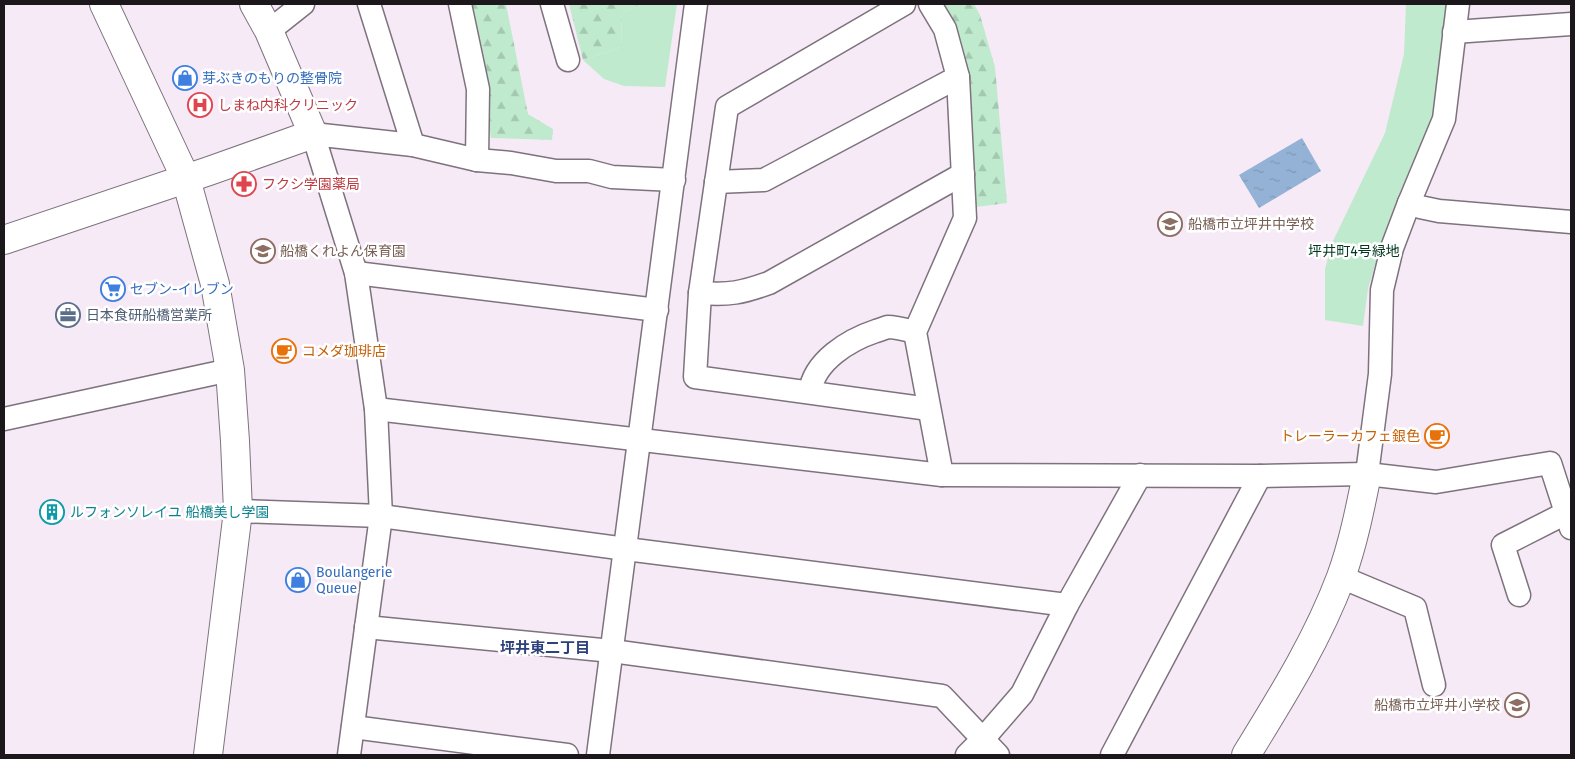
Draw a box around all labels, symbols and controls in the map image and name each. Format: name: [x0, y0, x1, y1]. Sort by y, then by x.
shop icon: 芽ぶきのもりの整骨院: [172, 65, 198, 91]
place label: 芽ぶきのもりの整骨院: [202, 70, 342, 87]
hospital icon: しまね内科クリニック: [187, 92, 213, 118]
place label: しまね内科クリニック: [218, 97, 358, 114]
pharmacy icon: フクシ学園薬局: [231, 171, 257, 197]
place label: フクシ学園薬局: [262, 176, 360, 193]
school or university icon: 船橋市立坪井中学校: [1157, 211, 1183, 237]
place label: 船橋市立坪井中学校: [1188, 216, 1314, 233]
school or university icon: 船橋くれよん保育園: [250, 238, 276, 264]
place label: 船橋くれよん保育園: [280, 243, 406, 260]
park label: 坪井町4号緑地: [1308, 243, 1400, 260]
supermarket icon: セブン-イレブン: [100, 276, 126, 302]
place label: セブン-イレブン: [130, 281, 234, 298]
office icon: 日本食研船橋営業所: [55, 302, 81, 328]
place label: 日本食研船橋営業所: [86, 307, 212, 324]
cafe icon: コメダ珈琲店: [271, 338, 297, 364]
place label: コメダ珈琲店: [302, 343, 386, 360]
cafe icon: トレーラーカフェ銀色: [1424, 423, 1450, 449]
place label: トレーラーカフェ銀色: [1280, 428, 1420, 445]
building icon: ルフォンソレイユ 船橋美し学園: [39, 499, 65, 525]
place label: ルフォンソレイユ 船橋美し学園: [70, 504, 269, 521]
place label: Boulangerie Queue: [316, 564, 392, 597]
shop icon: Boulangerie Queue: [285, 567, 311, 593]
district label: 坪井東二丁目: [500, 639, 590, 657]
school or university icon: 船橋市立坪井小学校: [1504, 692, 1530, 718]
place label: 船橋市立坪井小学校: [1374, 697, 1500, 714]

